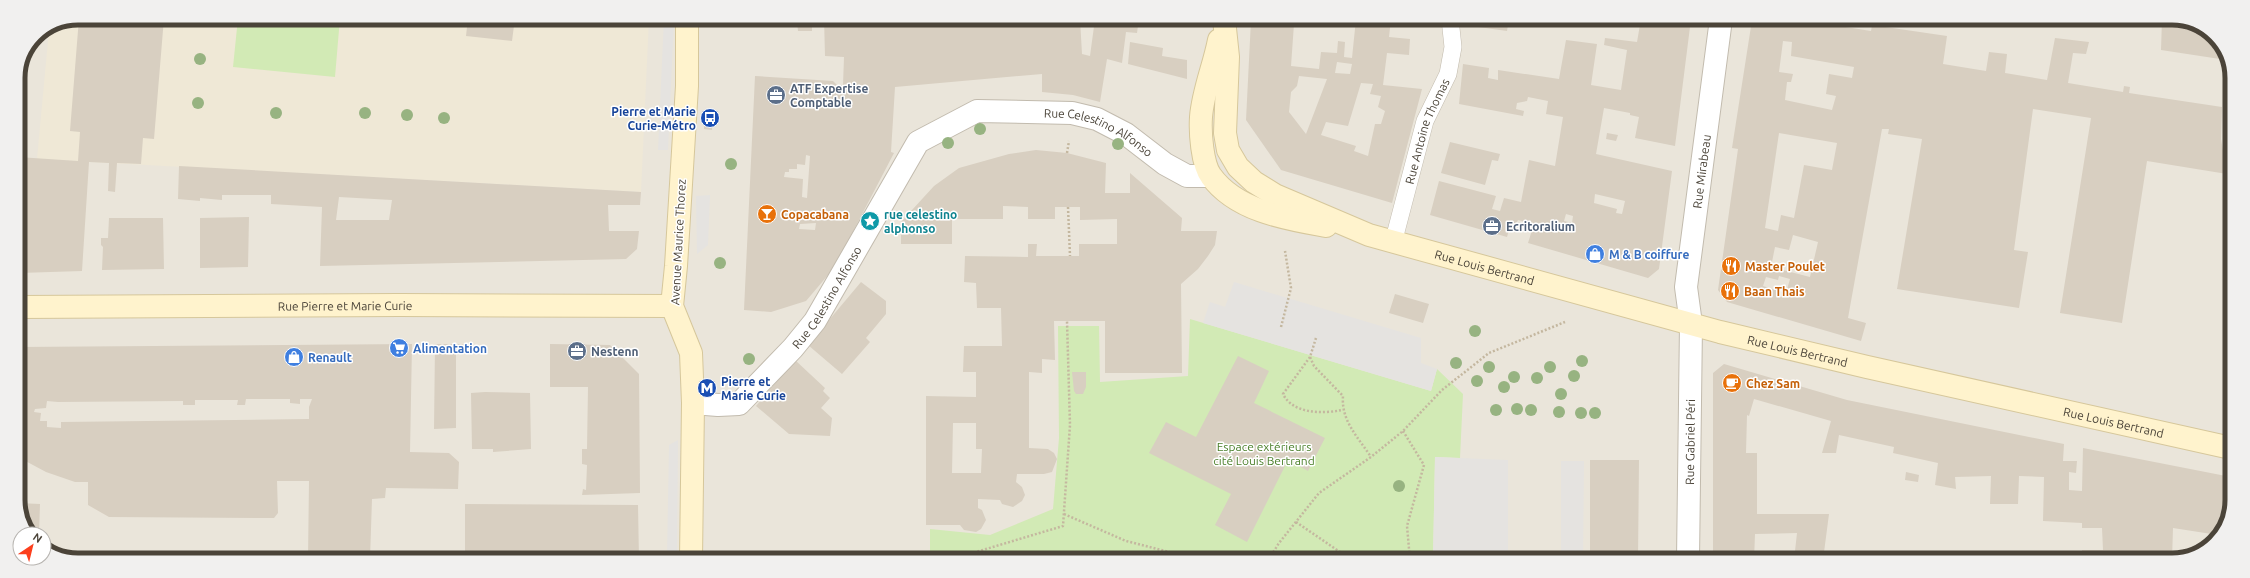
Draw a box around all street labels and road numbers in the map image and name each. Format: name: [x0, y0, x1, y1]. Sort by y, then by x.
street label: Rue Antoine Thomas: [1402, 76, 1451, 185]
street label: Rue Celestino Alfonso: [1044, 106, 1155, 159]
street label: Rue Mirabeau: [1690, 134, 1712, 209]
street label: Avenue Maurice Thorez: [668, 178, 688, 305]
street label: Rue Celestino Alfonso: [789, 244, 863, 351]
street label: Rue Louis Bertrand: [1433, 247, 1536, 287]
street label: Rue Pierre et Marie Curie: [278, 298, 412, 312]
street label: Rue Louis Bertrand: [1746, 332, 1849, 369]
street label: Rue Gabriel Péri: [1682, 399, 1697, 485]
street label: Rue Louis Bertrand: [2062, 404, 2165, 439]

